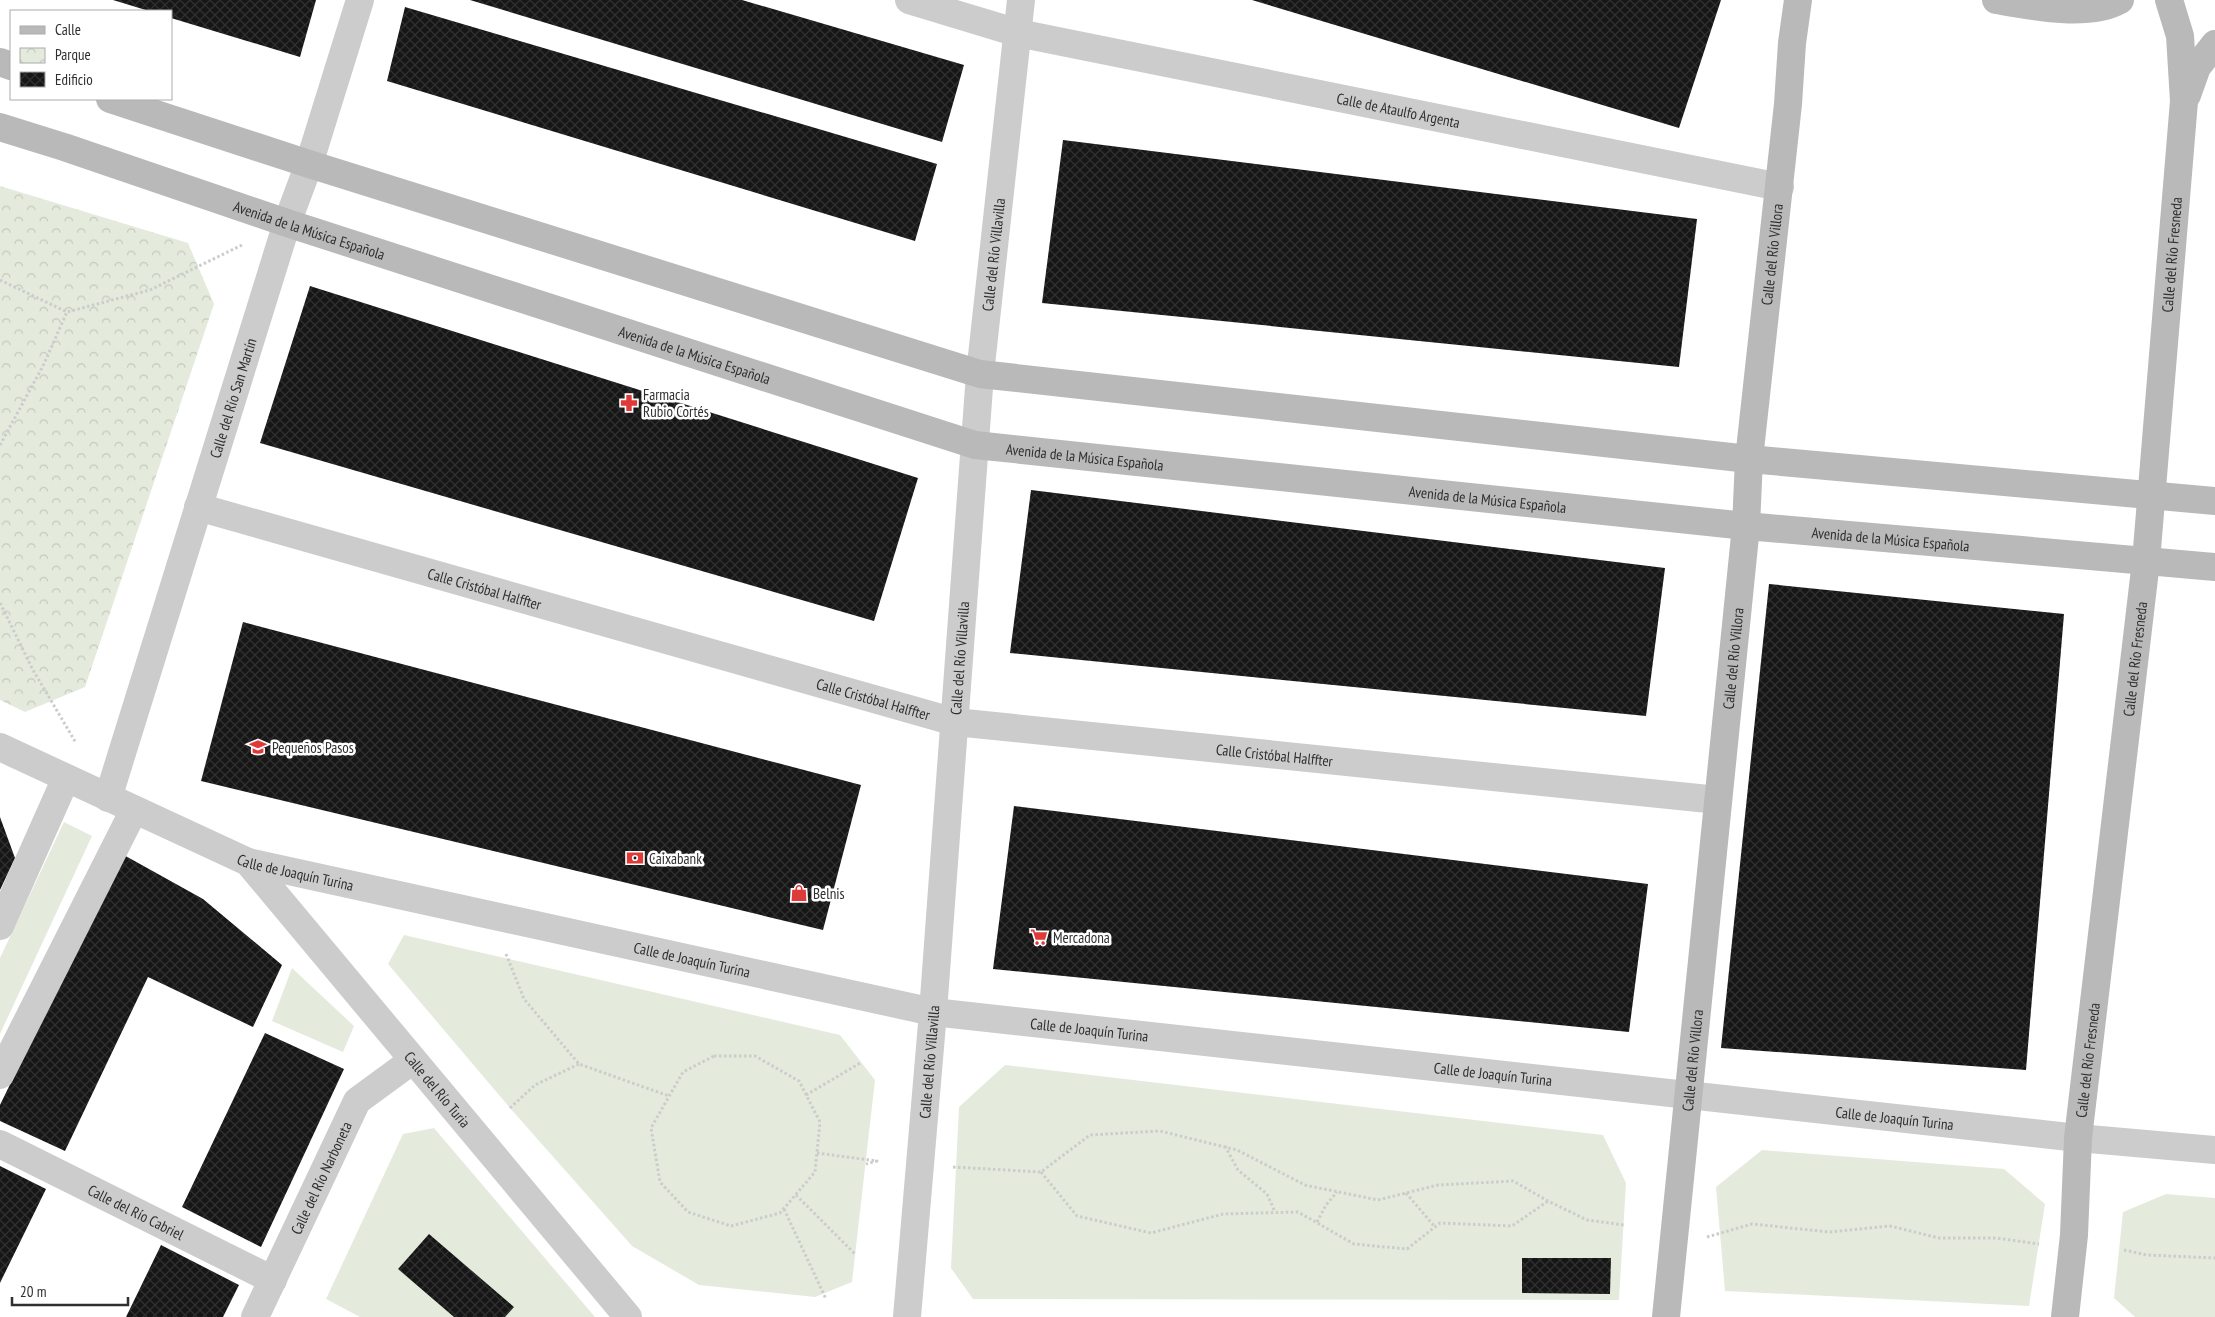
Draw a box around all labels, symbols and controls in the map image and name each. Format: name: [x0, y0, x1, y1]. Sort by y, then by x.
legend: [10, 10, 172, 100]
text: Calle: [55, 20, 81, 39]
text: Parque: [55, 45, 91, 64]
text: Edificio: [55, 70, 93, 89]
street label: Calle de Ataulfo Argenta: [1335, 88, 1462, 132]
street label: Avenida de la Música Española: [231, 196, 388, 264]
street label: Calle del Río Fresneda: [2157, 196, 2186, 313]
street label: Calle del Río Villavilla: [977, 197, 1009, 312]
street label: Calle del Río Villora: [1756, 203, 1787, 306]
street label: Avenida de la Música Española: [616, 321, 773, 388]
street label: Calle del Río San Martín: [205, 335, 260, 460]
place label: Farmacia Rubio Cortés: [643, 385, 709, 421]
pharmacy icon: Farmacia Rubio Cortés: [619, 393, 639, 413]
street label: Avenida de la Música Española: [1005, 439, 1165, 474]
street label: Avenida de la Música Española: [1408, 481, 1567, 517]
street label: Avenida de la Música Española: [1811, 522, 1970, 555]
street label: Calle Cristóbal Halffter: [426, 563, 545, 614]
street label: Calle del Río Fresneda: [2118, 600, 2151, 717]
street label: Calle del Río Villavilla: [945, 601, 973, 715]
street label: Calle del Río Villora: [1718, 607, 1747, 710]
street label: Calle Cristóbal Halffter: [814, 674, 933, 724]
school or university icon: Pequeños Pasos: [248, 737, 268, 757]
place label: Pequeños Pasos: [272, 738, 354, 757]
street label: Calle Cristóbal Halffter: [1215, 739, 1335, 770]
bank icon: Caixabank: [625, 848, 645, 868]
street label: Calle de Joaquín Turina: [234, 849, 356, 894]
place label: Caixabank: [649, 849, 702, 868]
shop icon: Belnis: [789, 883, 809, 903]
place label: Belnis: [813, 884, 845, 903]
supermarket icon: Mercadona: [1029, 927, 1049, 947]
place label: Mercadona: [1053, 928, 1110, 947]
street label: Calle de Joaquín Turina: [632, 937, 752, 981]
street label: Calle del Río Fresneda: [2071, 1002, 2103, 1119]
street label: Calle del Río Villavilla: [914, 1005, 943, 1119]
street label: Calle del Río Villora: [1677, 1009, 1707, 1112]
street label: Calle de Joaquín Turina: [1029, 1013, 1150, 1045]
street label: Calle del Río Turia: [400, 1047, 475, 1131]
street label: Calle de Joaquín Turina: [1433, 1058, 1553, 1090]
street label: Calle de Joaquín Turina: [1835, 1102, 1955, 1134]
street label: Calle del Río Narboneta: [286, 1118, 356, 1237]
street label: Calle del Río Cabriel: [85, 1180, 188, 1244]
scale bar: [12, 1274, 129, 1306]
text: 20 m: [20, 1282, 46, 1301]

